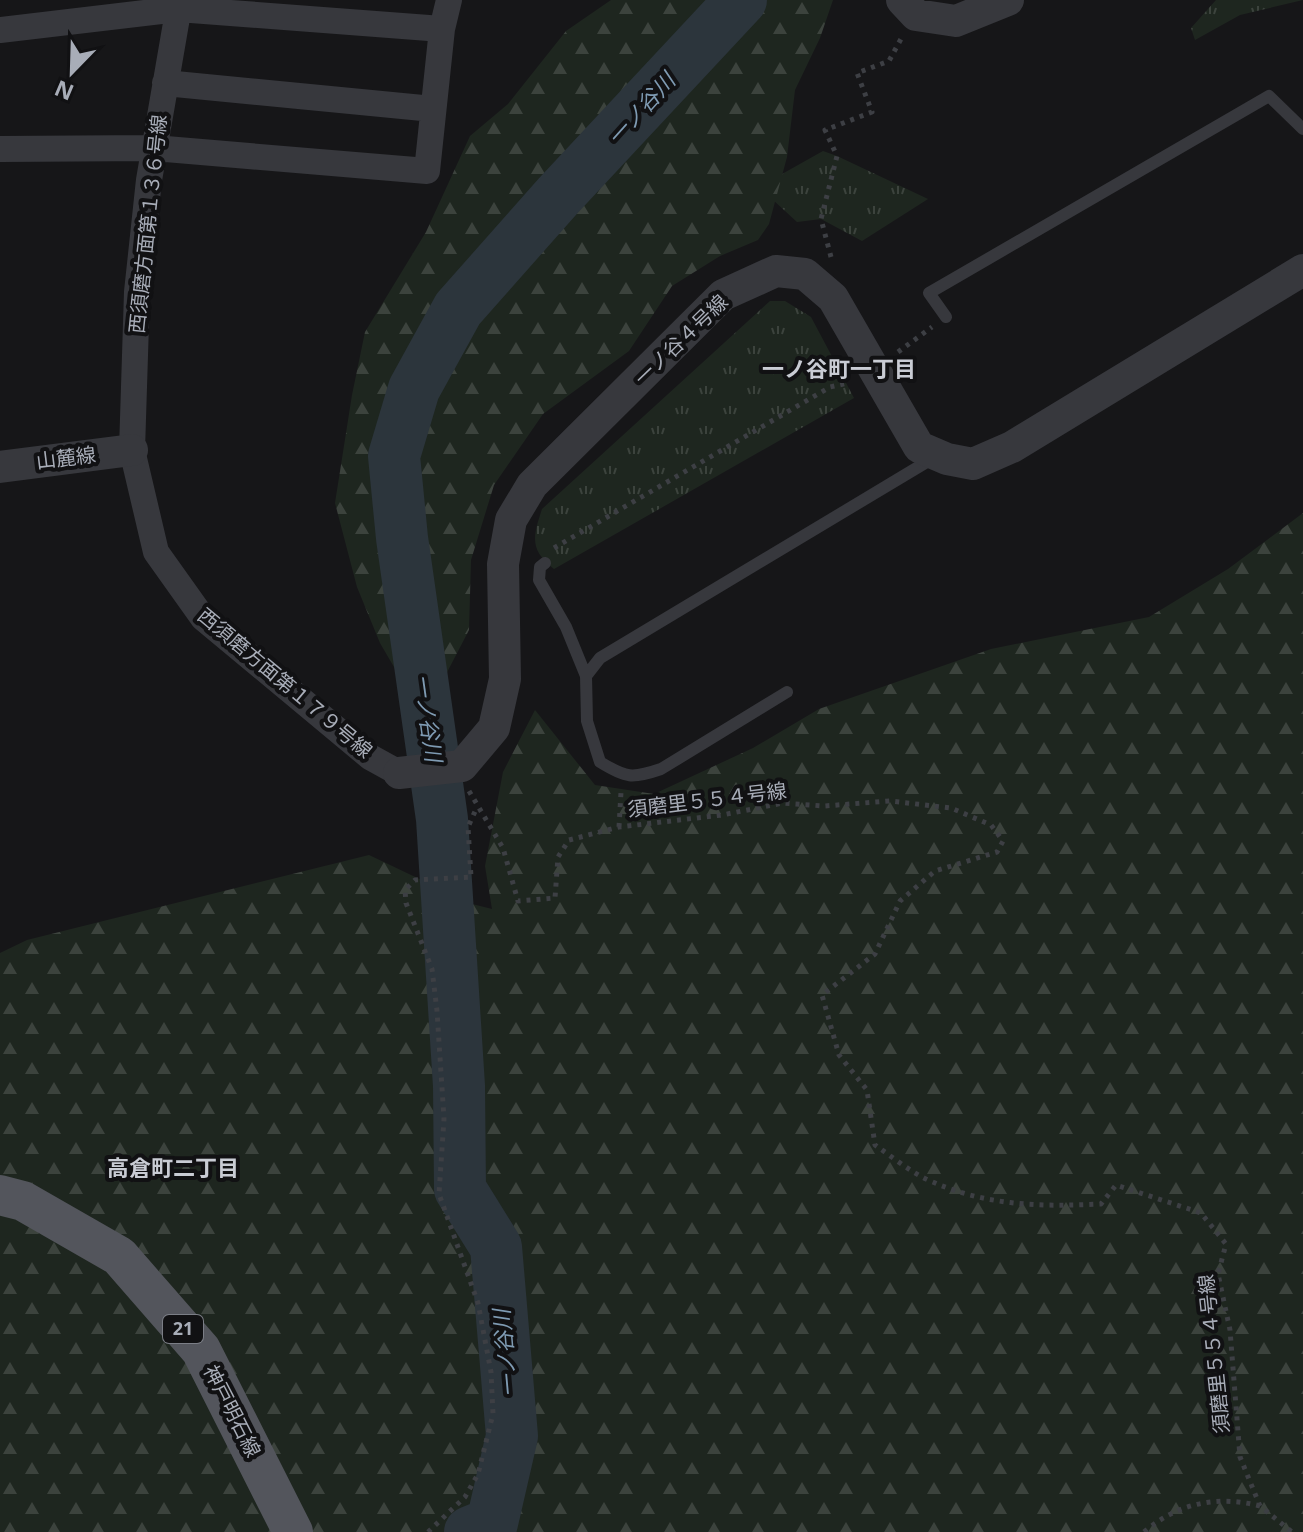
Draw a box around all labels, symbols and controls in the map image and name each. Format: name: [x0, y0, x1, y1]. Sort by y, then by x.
north arrow: [32, 32, 112, 112]
water label: 一ノ谷川: [600, 64, 682, 151]
text: N: [50, 74, 78, 109]
street label: 西須磨方面第１３６号線: [123, 113, 172, 335]
street label: 一ノ谷４号線: [628, 288, 733, 391]
district label: 一ノ谷町一丁目: [762, 353, 916, 383]
street label: 山麓線: [35, 440, 97, 475]
street label: 西須磨方面第１７９号線: [192, 602, 378, 764]
water label: 一ノ谷川: [408, 672, 450, 765]
street label: 須磨里５５４号線: [626, 776, 788, 823]
district label: 高倉町二丁目: [107, 1152, 239, 1182]
street label: 須磨里５５４号線: [1192, 1273, 1235, 1435]
water label: 一ノ谷川: [485, 1306, 523, 1398]
road number: 21: [163, 1315, 203, 1343]
street label: 神戸明石線: [198, 1360, 267, 1461]

